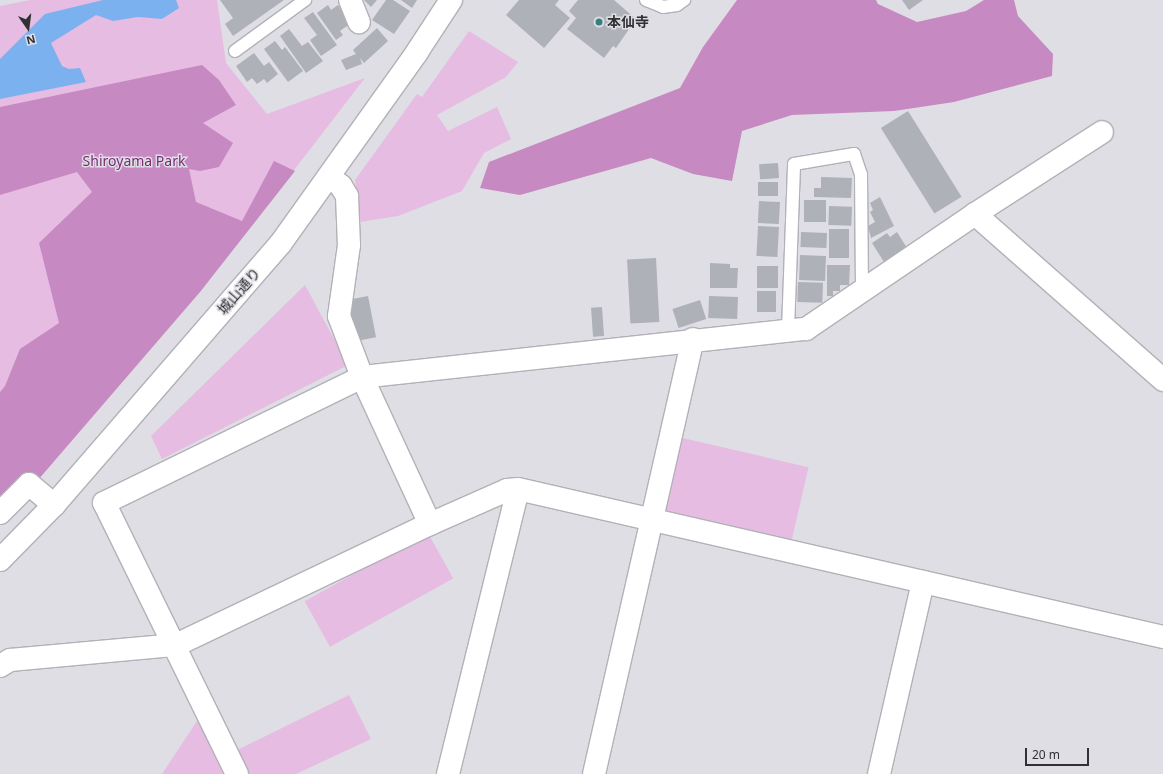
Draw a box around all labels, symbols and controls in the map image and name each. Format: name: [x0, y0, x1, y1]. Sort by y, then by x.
north arrow: [8, 8, 48, 48]
place label: 本仙寺: [607, 14, 649, 30]
marker: 本仙寺: [594, 17, 604, 27]
text: N: [25, 32, 37, 48]
park label: Shiroyama Park: [83, 153, 185, 169]
street label: 城山通り: [214, 264, 264, 318]
scale bar: [1027, 740, 1091, 766]
text: 20 m: [1032, 746, 1060, 763]

